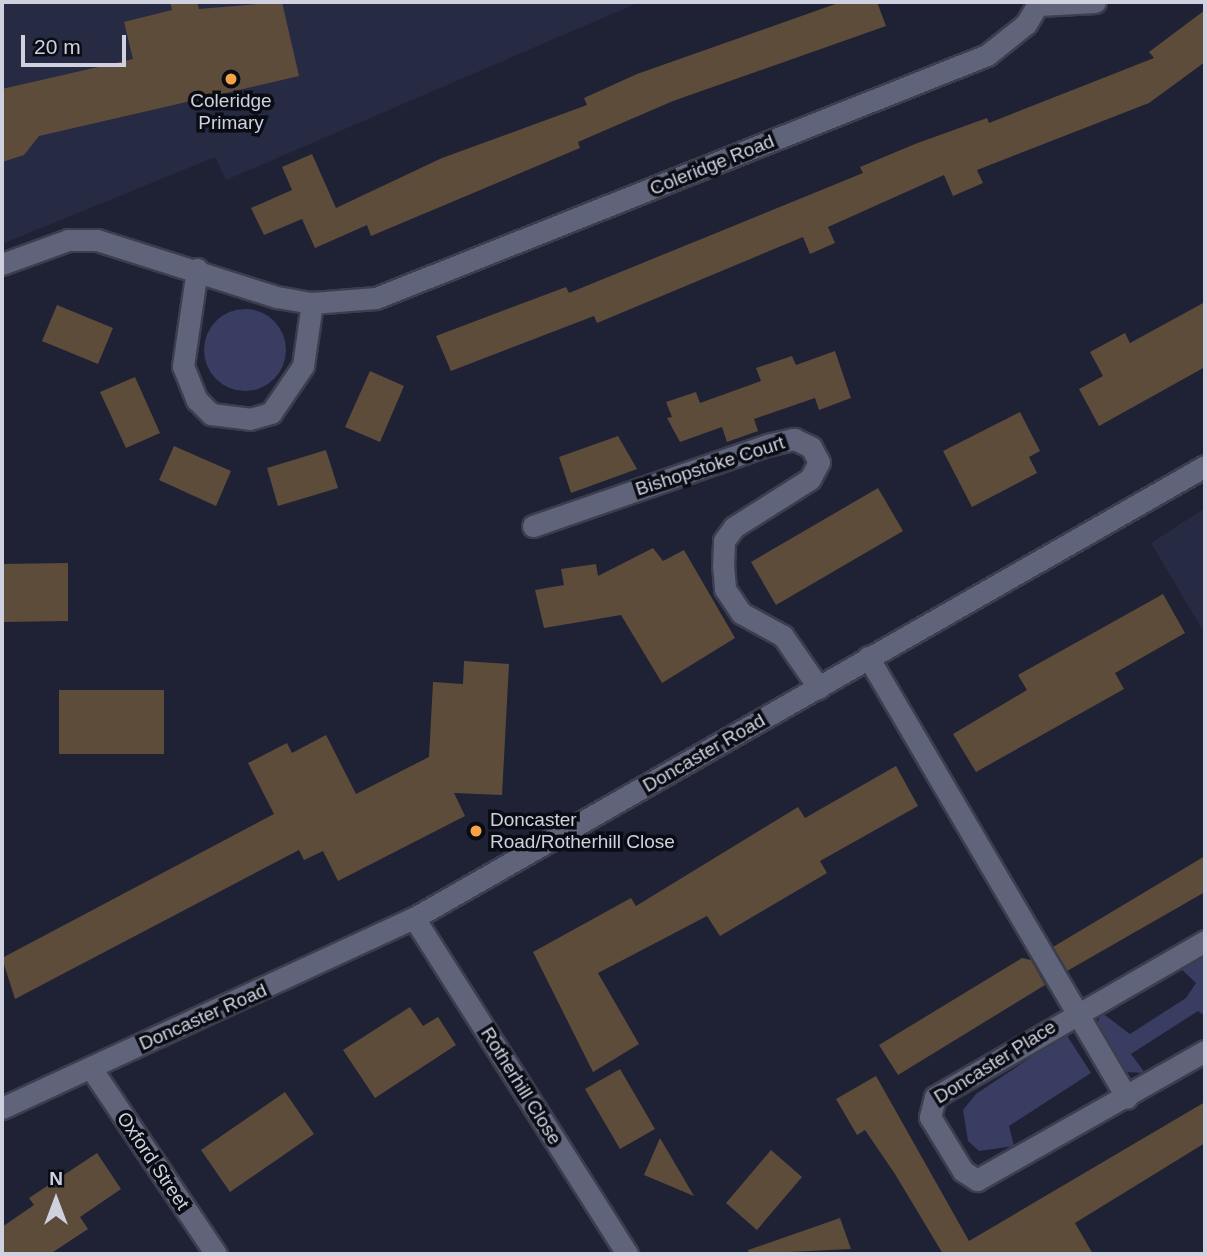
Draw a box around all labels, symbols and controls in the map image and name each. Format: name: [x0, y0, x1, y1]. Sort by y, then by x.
scale bar: [24, 21, 130, 65]
text: 20 m: [34, 35, 81, 58]
marker: Coleridge Primary: [223, 71, 239, 87]
place label: Coleridge Primary: [190, 90, 272, 134]
street label: Coleridge Road: [647, 130, 777, 200]
street label: Bishopstoke Court: [633, 431, 787, 501]
street label: Doncaster Road: [639, 709, 769, 797]
place label: Doncaster Road/Rotherhill Close: [490, 809, 675, 853]
marker: Doncaster Road/Rotherhill Close: [468, 823, 484, 839]
street label: Doncaster Road: [136, 979, 270, 1055]
street label: Doncaster Place: [930, 1015, 1060, 1109]
street label: Rotherhill Close: [476, 1023, 566, 1149]
street label: Oxford Street: [112, 1108, 194, 1214]
north arrow: [21, 1165, 91, 1235]
text: N: [49, 1168, 63, 1189]

